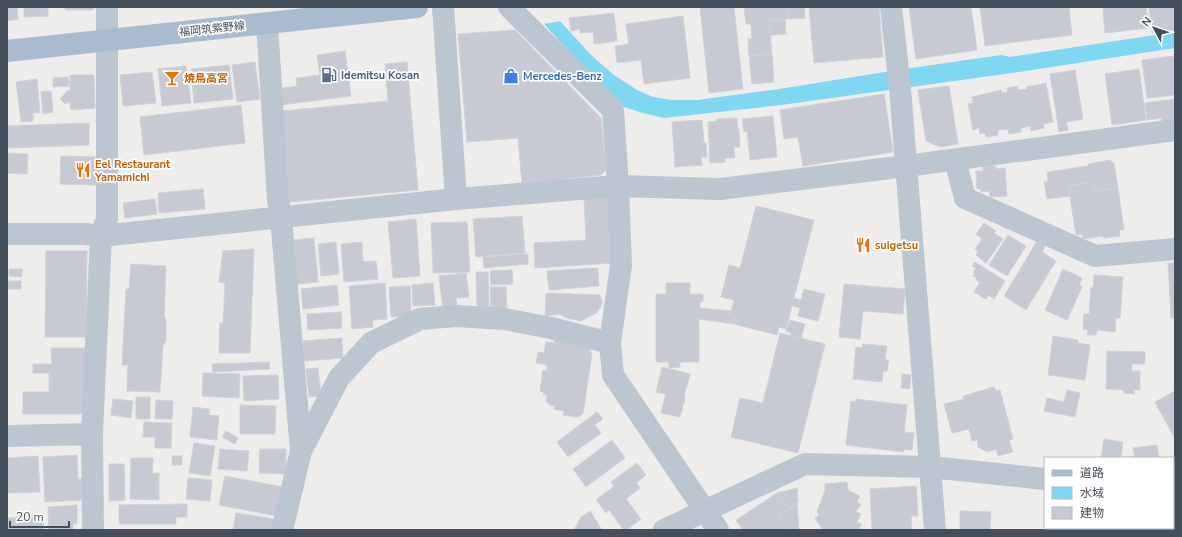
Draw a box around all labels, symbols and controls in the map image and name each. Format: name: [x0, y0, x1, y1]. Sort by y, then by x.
north arrow: [1134, 8, 1174, 48]
text: N: [1138, 14, 1155, 30]
street label: 福岡筑紫野線: [178, 18, 246, 40]
fuel station icon: Idemitsu Kosan: [320, 66, 338, 84]
shop icon: Mercedes-Benz: [502, 67, 520, 85]
place label: Idemitsu Kosan: [341, 68, 419, 83]
bar icon: 焼鳥高宮: [163, 69, 181, 87]
place label: Mercedes-Benz: [523, 69, 602, 84]
place label: 焼鳥高宮: [184, 71, 228, 86]
place label: Eel Restaurant Yamamichi: [94, 157, 171, 185]
restaurant icon: Eel Restaurant Yamamichi: [74, 161, 92, 179]
restaurant icon: suigetsu: [854, 236, 872, 254]
place label: suigetsu: [875, 238, 918, 253]
legend: [1044, 457, 1174, 529]
text: 道路: [1080, 465, 1104, 481]
text: 水域: [1080, 485, 1104, 501]
scale bar: [10, 503, 69, 529]
text: 建物: [1080, 505, 1104, 521]
text: 20 m: [16, 509, 44, 525]

